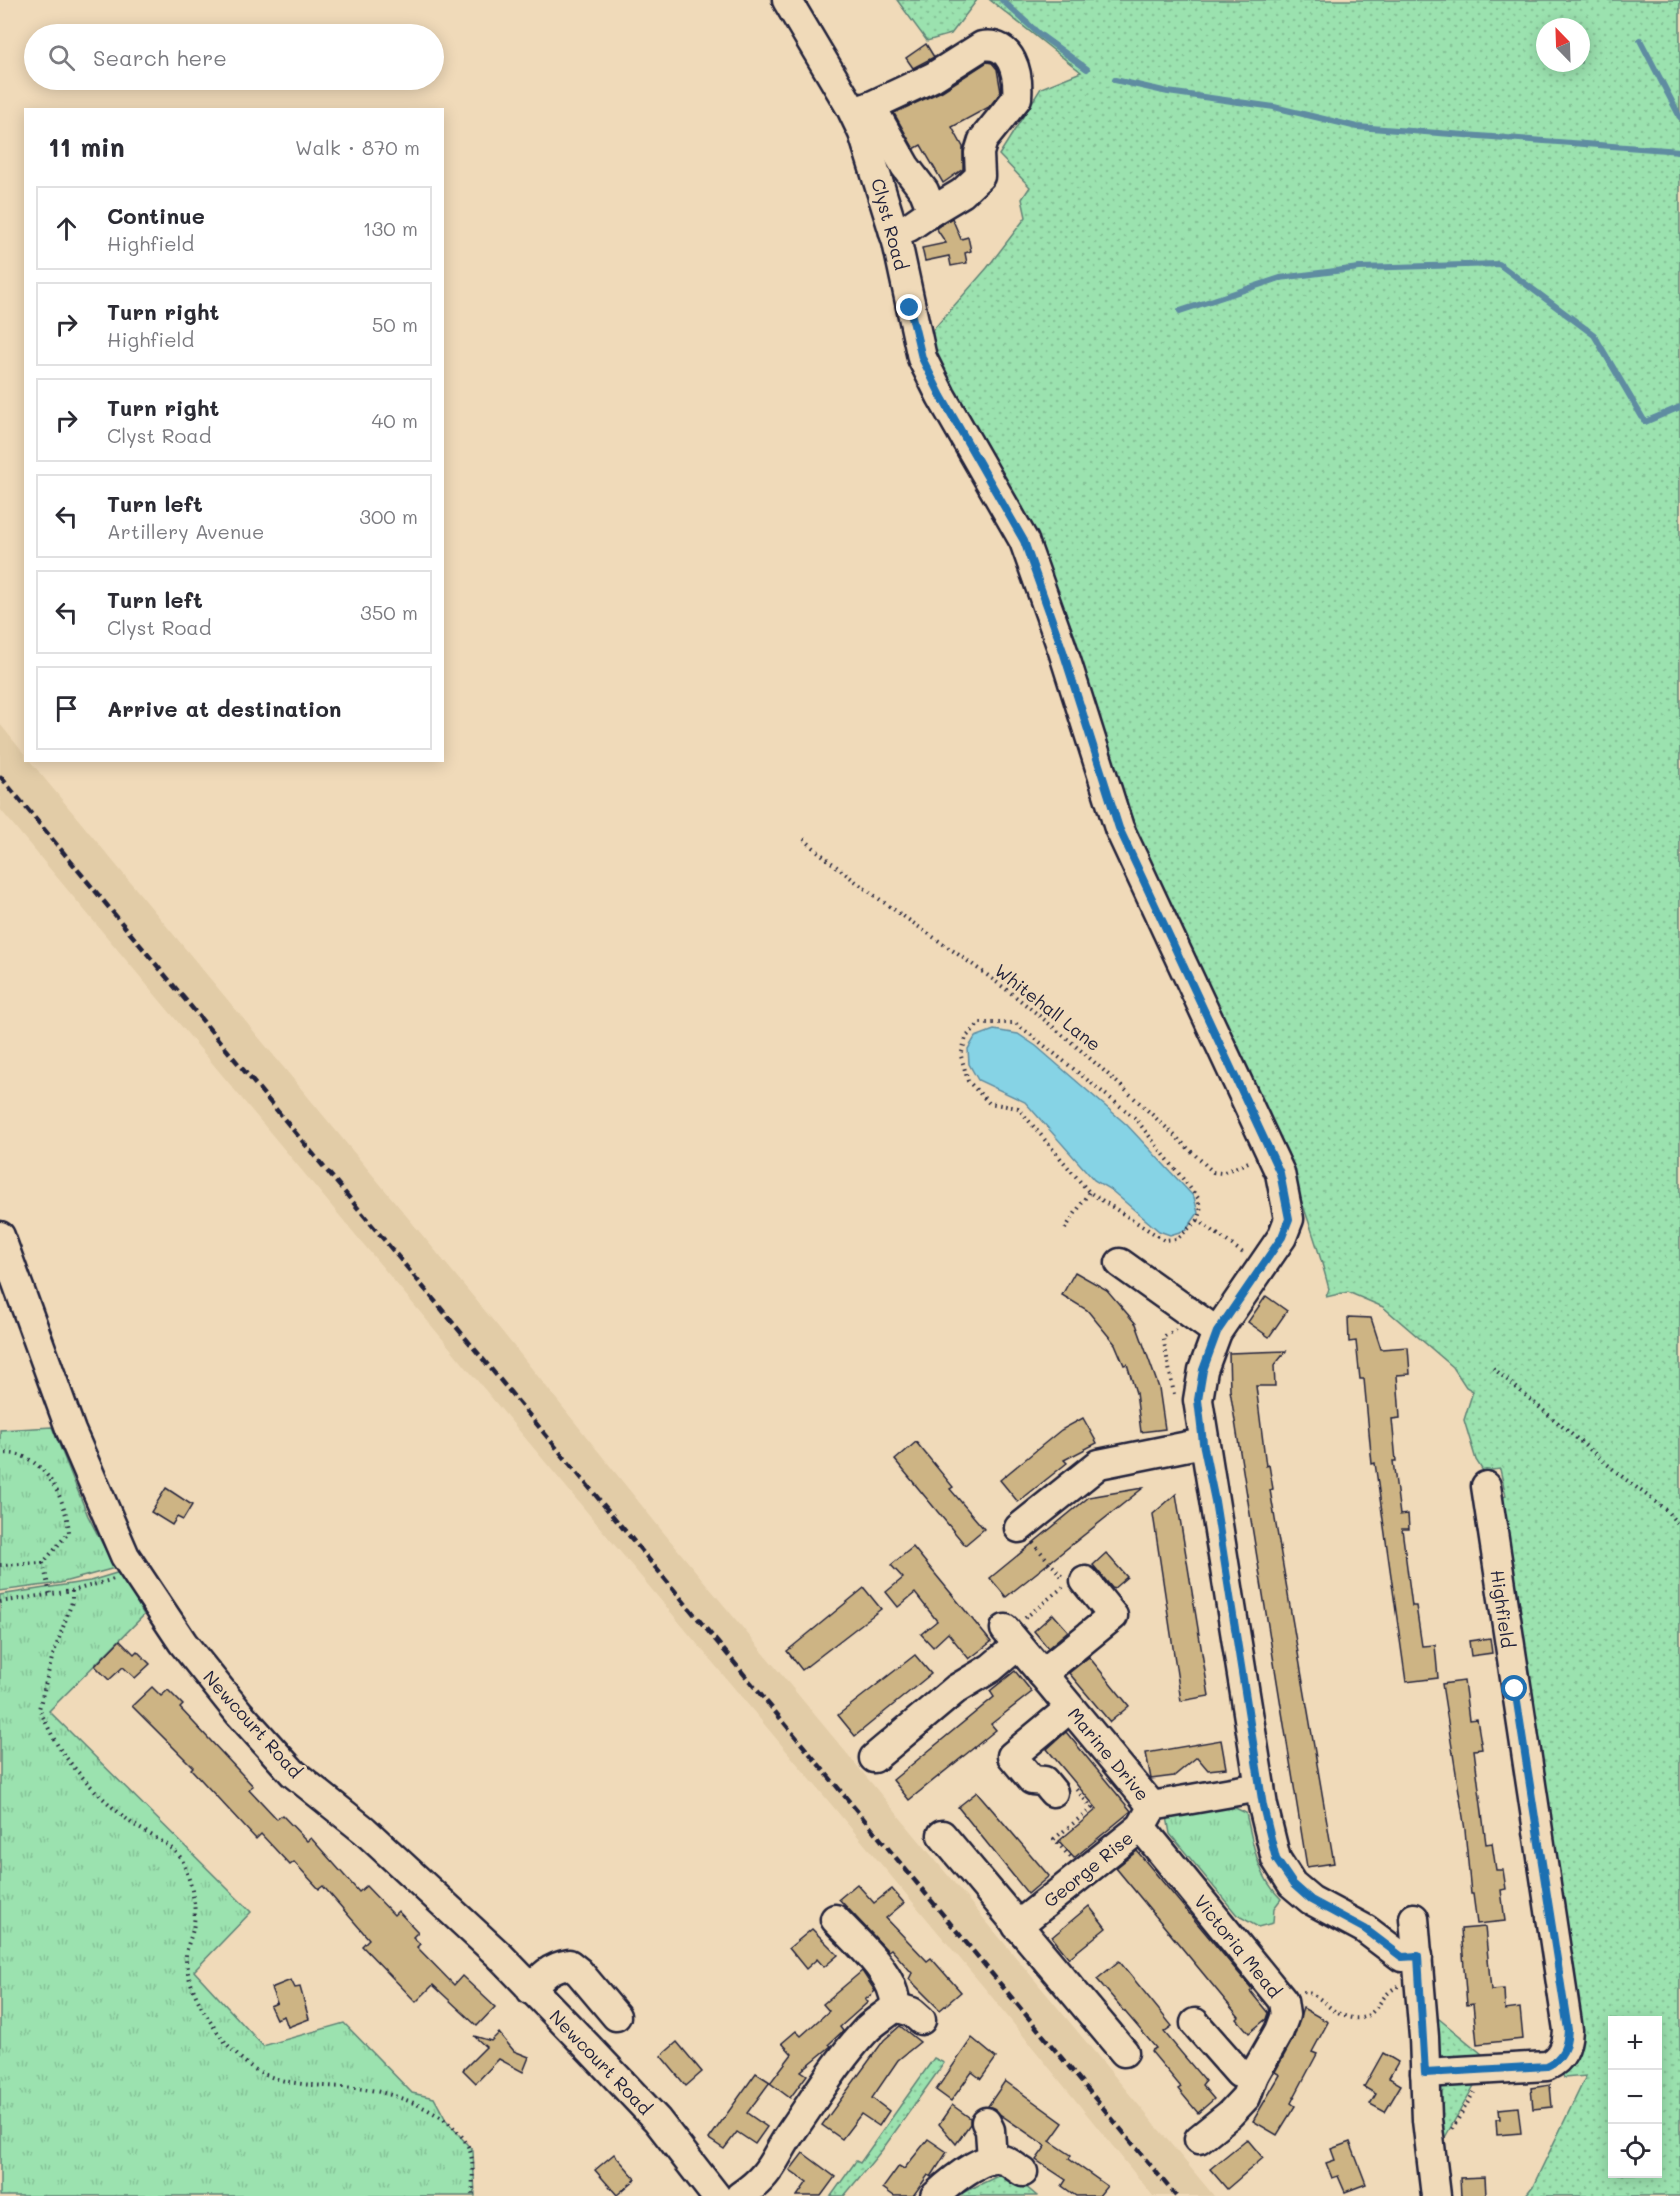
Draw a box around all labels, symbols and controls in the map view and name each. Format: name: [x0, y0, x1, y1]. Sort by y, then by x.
north arrow: [1536, 18, 1590, 72]
search box: [24, 24, 444, 90]
icon: search: [45, 41, 78, 74]
text: Search here: [93, 43, 227, 72]
text: 11 min: [48, 130, 125, 164]
text: Walk · 870 m: [295, 134, 420, 160]
street label: Clyst Road: [866, 175, 914, 273]
text: Continue: [107, 201, 205, 230]
icon: ahead: [50, 212, 83, 245]
text: 130 m: [363, 215, 418, 241]
text: Highfield: [107, 230, 194, 256]
route end: [896, 294, 922, 320]
text: Turn right: [107, 297, 219, 326]
icon: right: [50, 308, 83, 341]
text: 50 m: [372, 311, 418, 337]
text: Highfield: [107, 326, 194, 352]
text: Turn right: [107, 393, 219, 422]
icon: right: [50, 404, 83, 437]
text: 40 m: [372, 407, 418, 433]
text: Clyst Road: [107, 422, 211, 448]
text: Turn left: [107, 489, 203, 518]
icon: left: [50, 500, 83, 533]
text: 300 m: [359, 503, 418, 529]
text: Artillery Avenue: [107, 518, 264, 544]
text: Turn left: [107, 585, 203, 614]
icon: left: [50, 596, 83, 629]
text: 350 m: [360, 599, 418, 625]
text: Clyst Road: [107, 614, 211, 640]
icon: arrive: [50, 692, 83, 725]
text: Arrive at destination: [107, 694, 342, 723]
street label: Whitehall Lane: [990, 958, 1106, 1056]
street label: Highfield: [1486, 1568, 1520, 1650]
street label: Newcourt Road: [198, 1665, 308, 1783]
route start: [1501, 1675, 1527, 1701]
street label: Marine Drive: [1063, 1702, 1155, 1806]
street label: George Rise: [1038, 1826, 1138, 1912]
street label: Victoria Mead: [1189, 1890, 1287, 2002]
street label: Newcourt Road: [545, 2004, 657, 2120]
map controls: [1608, 2016, 1662, 2178]
button: +: [1608, 2016, 1662, 2070]
button: −: [1608, 2070, 1662, 2124]
button: locate: [1608, 2124, 1662, 2178]

